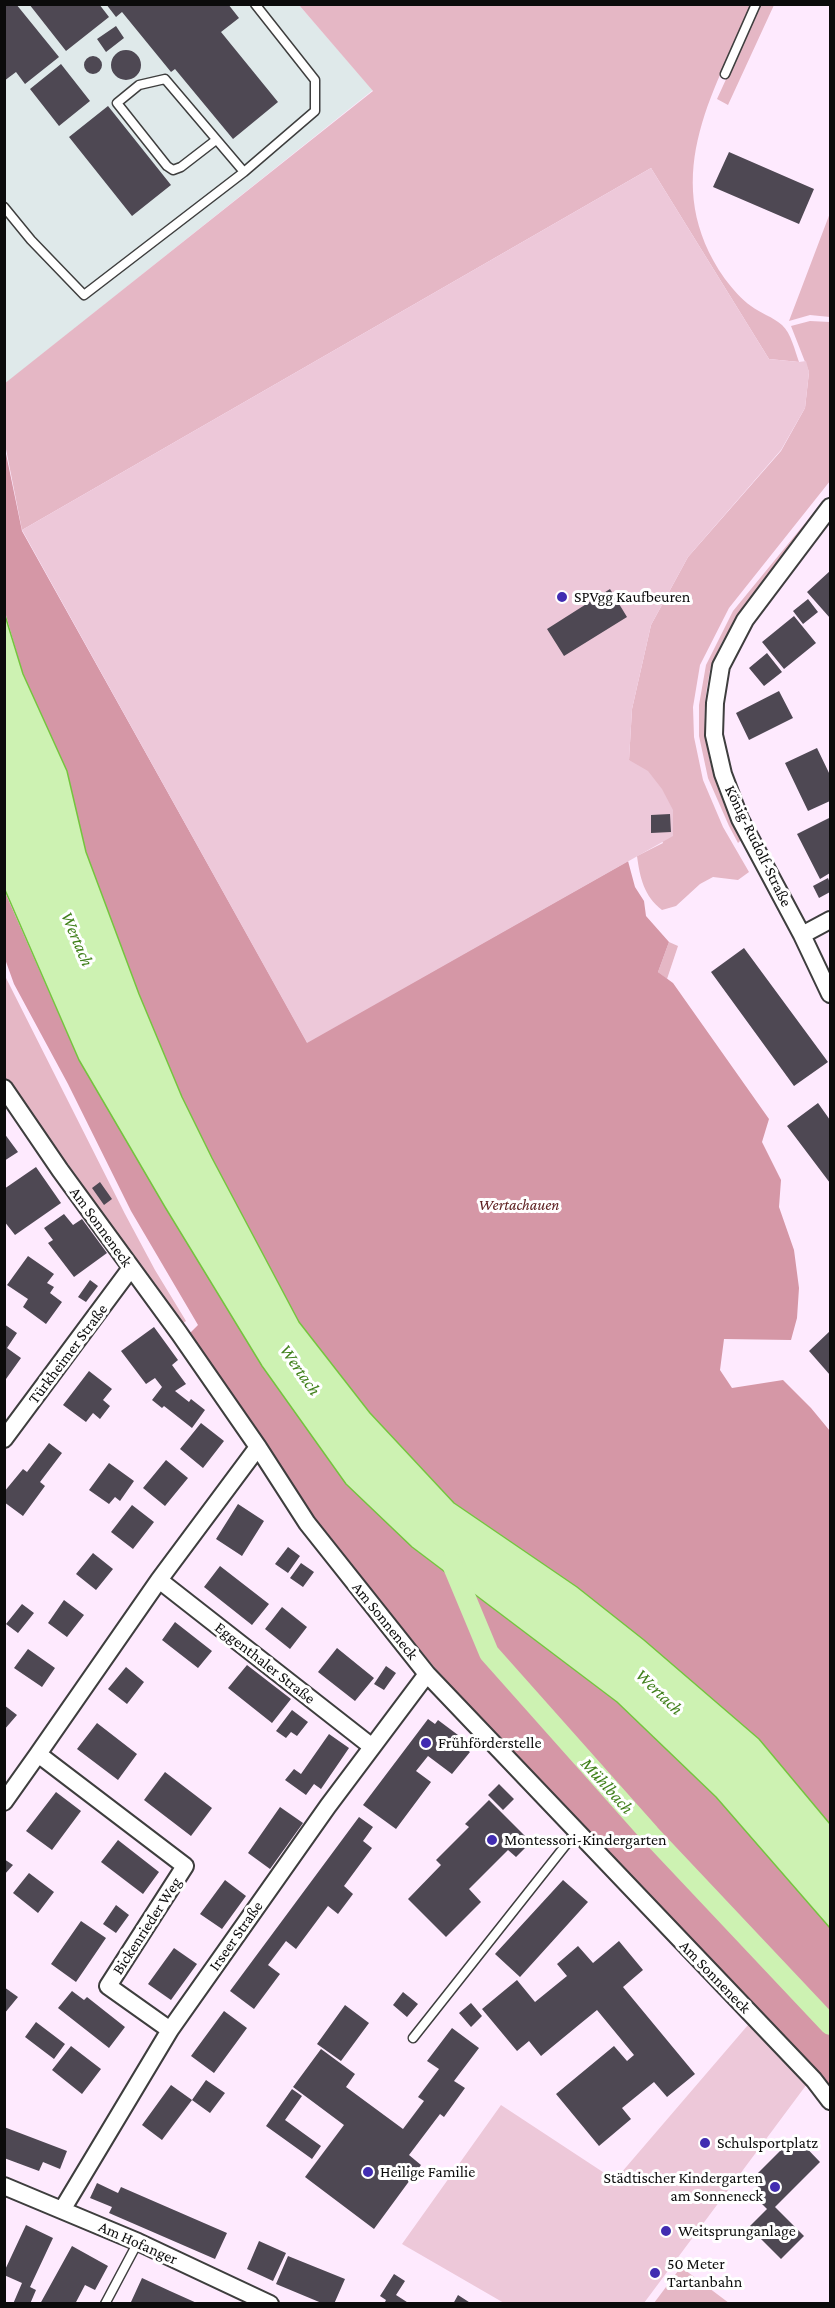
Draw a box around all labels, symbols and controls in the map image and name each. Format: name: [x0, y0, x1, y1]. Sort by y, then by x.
place label: SPVgg Kaufbeuren: [574, 587, 690, 607]
marker: SPVgg Kaufbeuren: [555, 590, 569, 604]
street label: König-Rudolf-Straße: [720, 782, 796, 910]
water label: Wertach: [56, 908, 98, 970]
street label: Am Sonneneck: [65, 1183, 137, 1271]
park label: Wertachauen: [479, 1195, 559, 1215]
street label: Türkheimer Straße: [24, 1300, 112, 1408]
water label: Wertach: [275, 1340, 325, 1400]
street label: Am Sonneneck: [348, 1578, 422, 1664]
street label: Eggenthaler Straße: [211, 1618, 319, 1708]
water label: Wertach: [631, 1664, 687, 1720]
place label: Frühförderstelle: [438, 1733, 541, 1753]
marker: Frühförderstelle: [419, 1736, 433, 1750]
water label: Mühlbach: [576, 1753, 638, 1819]
place label: Montessori-Kindergarten: [504, 1830, 667, 1850]
marker: Montessori-Kindergarten: [485, 1833, 499, 1847]
street label: Bickenrieder Weg: [108, 1874, 186, 1978]
street label: Irseer Straße: [205, 1897, 267, 1975]
street label: Am Sonneneck: [675, 1936, 755, 2018]
place label: Schulsportplatz: [717, 2133, 818, 2153]
marker: Schulsportplatz: [698, 2136, 712, 2150]
place label: Heilige Familie: [380, 2162, 475, 2182]
marker: Heilige Familie: [361, 2165, 375, 2179]
place label: Städtischer Kindergarten am Sonneneck: [603, 2168, 763, 2206]
marker: Städtischer Kindergarten am Sonneneck: [768, 2180, 782, 2194]
street label: Am Hofanger: [95, 2217, 181, 2269]
place label: Weitsprunganlage: [678, 2221, 796, 2241]
marker: Weitsprunganlage: [659, 2224, 673, 2238]
place label: 50 Meter Tartanbahn: [667, 2254, 742, 2292]
marker: 50 Meter Tartanbahn: [648, 2266, 662, 2280]

